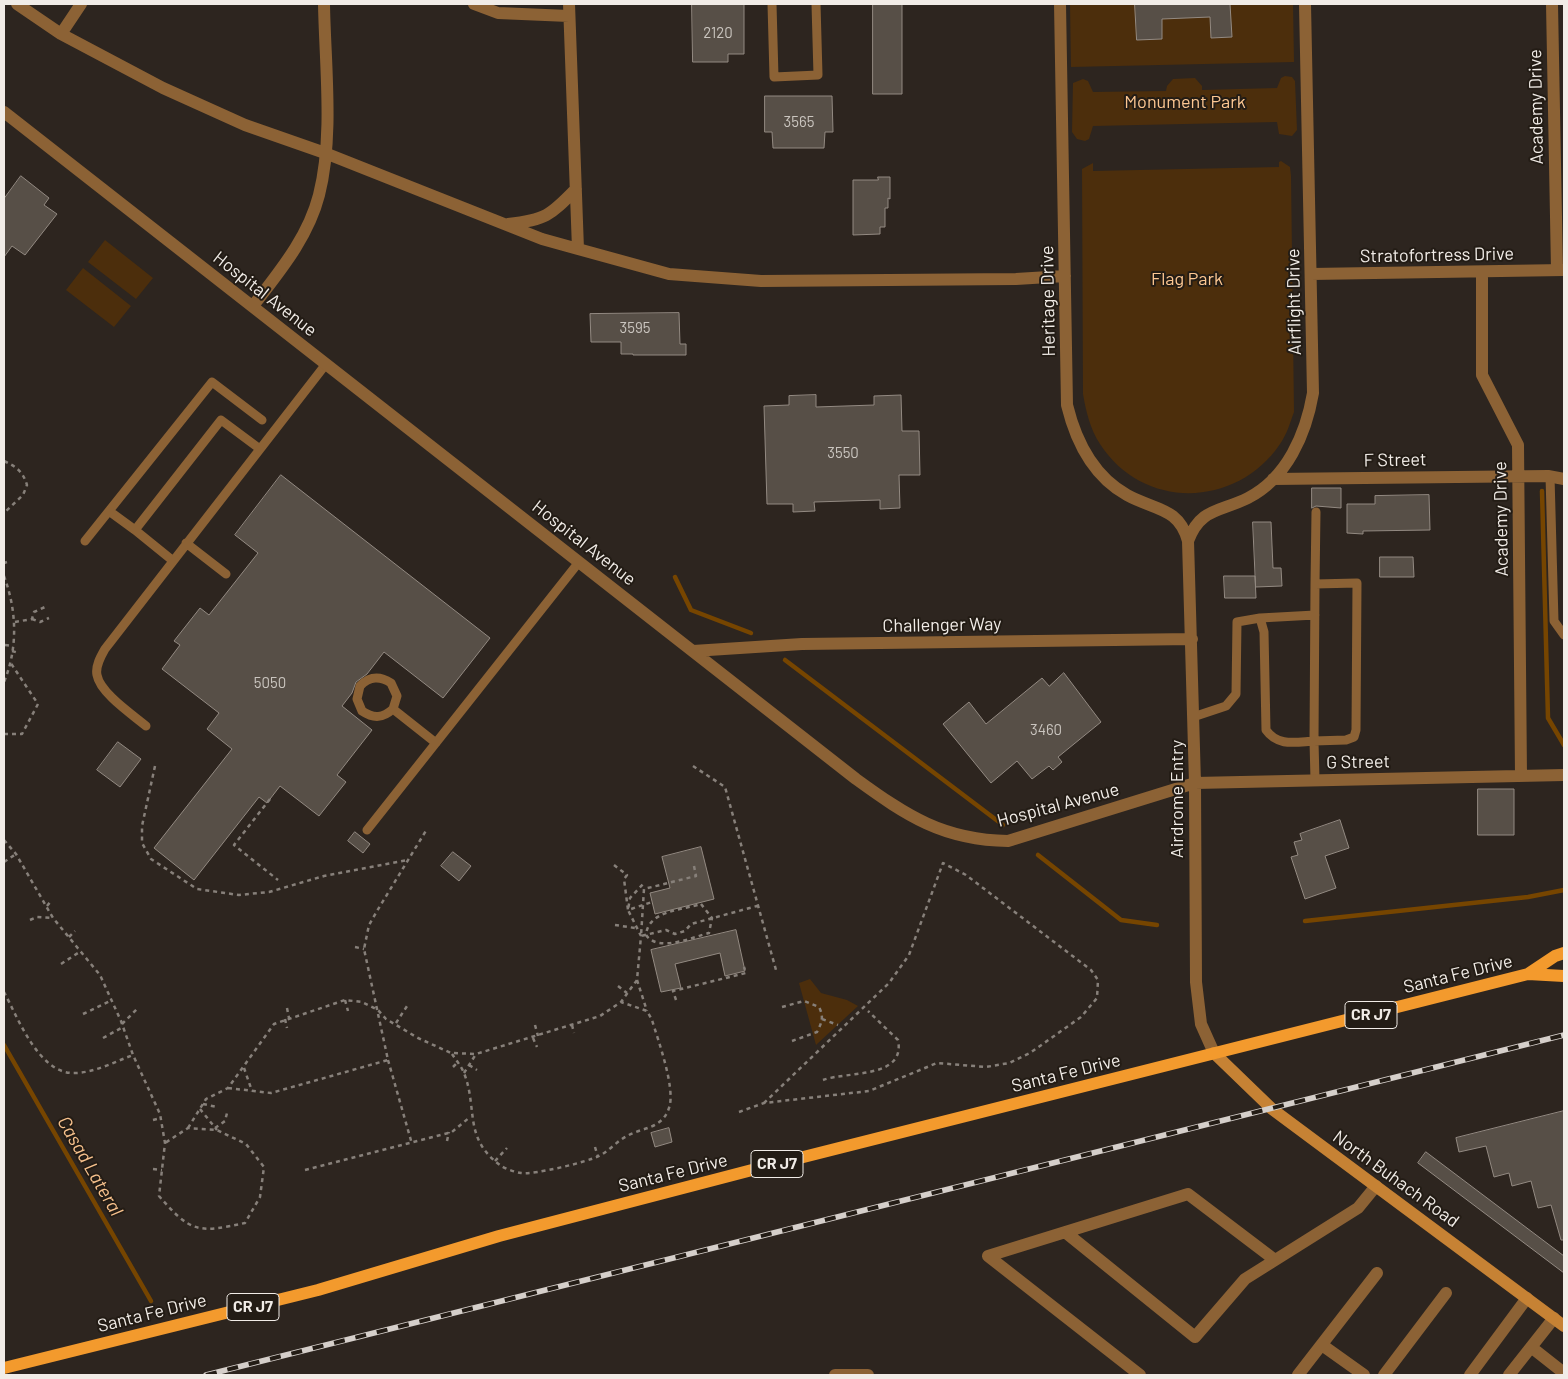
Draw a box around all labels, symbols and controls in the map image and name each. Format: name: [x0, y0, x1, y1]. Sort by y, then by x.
house number: 2120: [703, 24, 733, 42]
street label: Academy Drive: [1524, 49, 1548, 165]
park label: Monument Park: [1124, 91, 1246, 113]
house number: 3565: [784, 113, 814, 131]
street label: Stratofortress Drive: [1360, 243, 1514, 267]
street label: Heritage Drive: [1036, 245, 1060, 357]
street label: Hospital Avenue: [209, 247, 321, 341]
street label: Airflight Drive: [1282, 248, 1306, 356]
park label: Flag Park: [1151, 268, 1223, 290]
house number: 3595: [620, 319, 650, 337]
house number: 3550: [827, 444, 859, 462]
street label: F Street: [1363, 449, 1427, 471]
street label: Academy Drive: [1489, 461, 1513, 577]
street label: Hospital Avenue: [528, 496, 640, 590]
street label: Challenger Way: [882, 613, 1002, 637]
house number: 5050: [254, 674, 286, 692]
house number: 3460: [1030, 721, 1062, 739]
street label: Airdrome Entry: [1166, 740, 1188, 858]
street label: G Street: [1326, 751, 1390, 773]
street label: Hospital Avenue: [995, 778, 1121, 832]
street label: Santa Fe Drive: [1401, 950, 1515, 998]
road number: CR J7: [1345, 1002, 1397, 1028]
street label: Santa Fe Drive: [1009, 1049, 1123, 1097]
water label: Casad Lateral: [52, 1112, 128, 1220]
street label: North Buhach Road: [1329, 1126, 1463, 1232]
street label: Santa Fe Drive: [616, 1149, 730, 1197]
road number: CR J7: [751, 1150, 803, 1178]
street label: Santa Fe Drive: [95, 1289, 209, 1337]
road number: CR J7: [227, 1294, 279, 1320]

